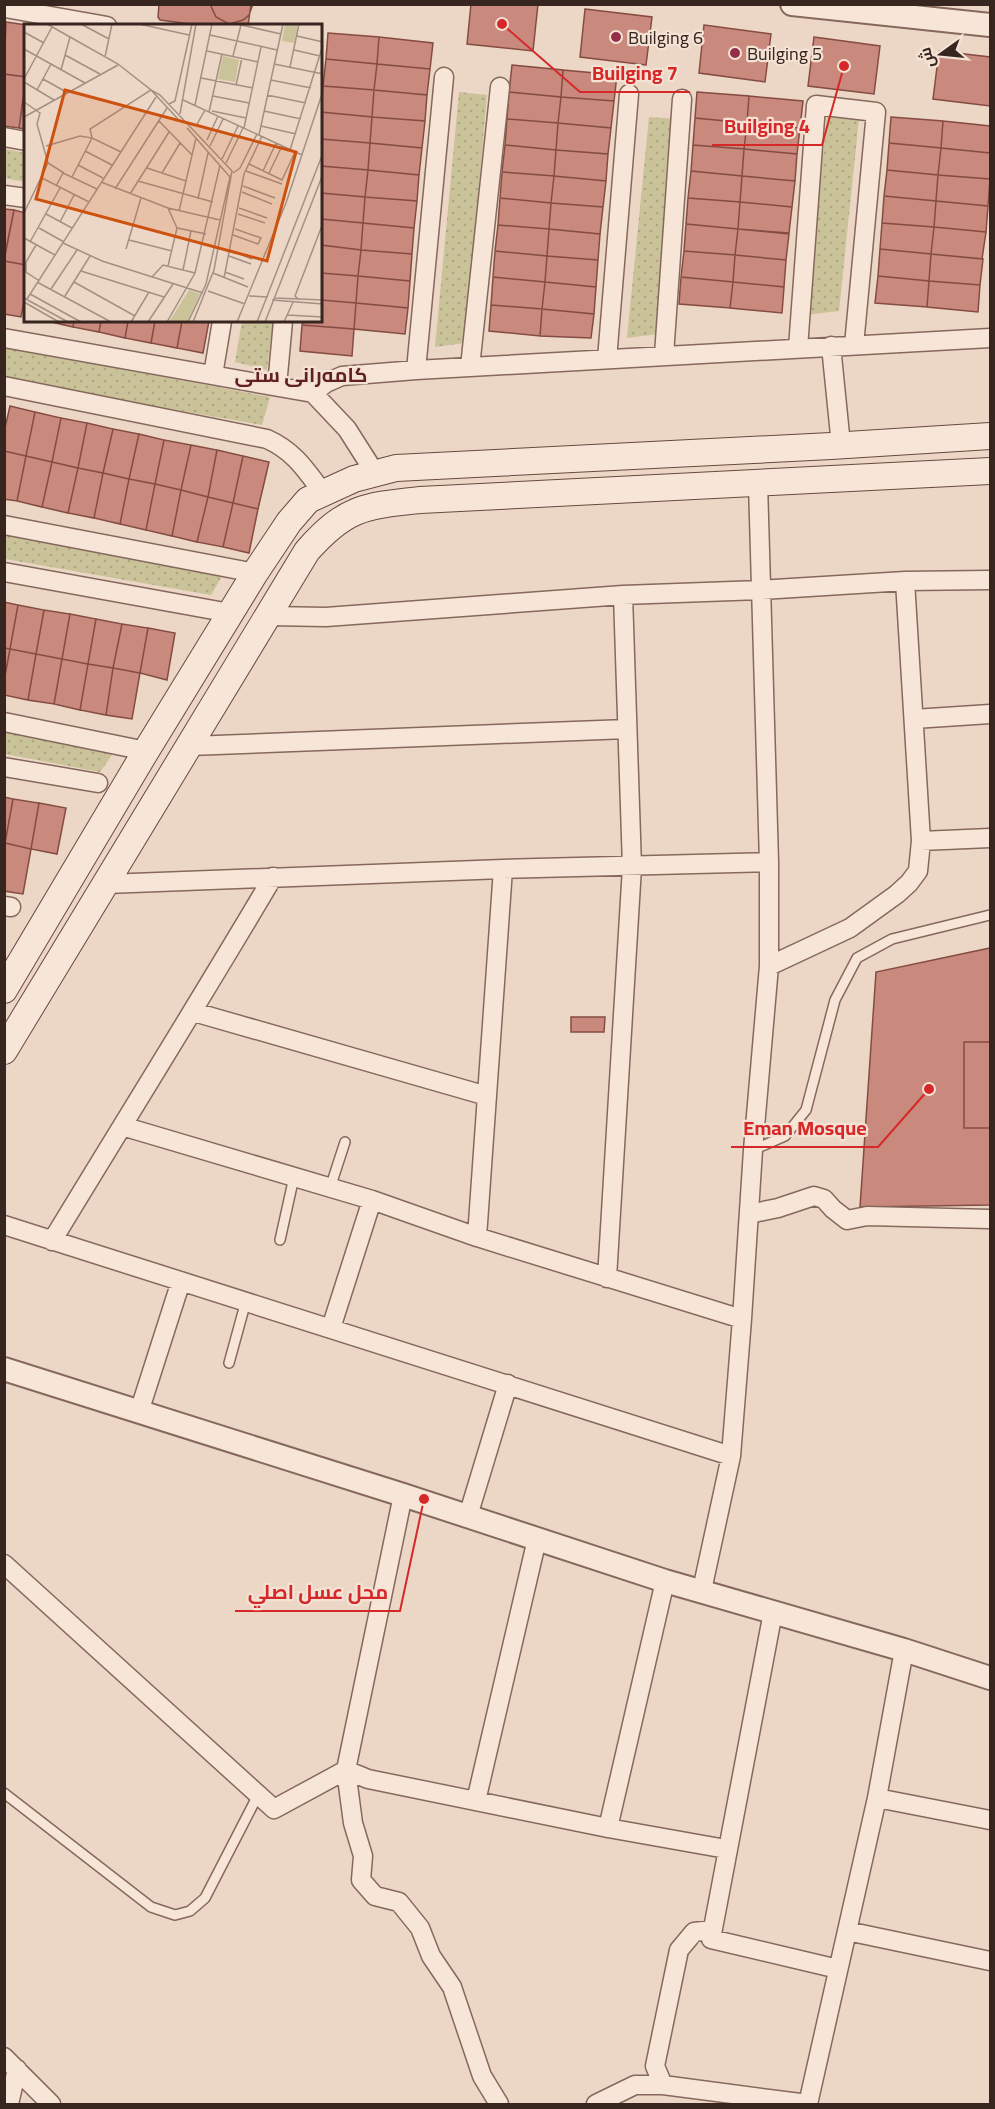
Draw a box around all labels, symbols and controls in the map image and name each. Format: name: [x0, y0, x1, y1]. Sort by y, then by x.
place label: Builging 6: [628, 21, 703, 54]
inset map: [24, 24, 322, 322]
north arrow: [911, 24, 971, 84]
marker: Builging 6: [609, 30, 623, 44]
place label: Builging 5: [747, 37, 822, 70]
text: ش: [909, 44, 944, 72]
marker: Builging 5: [728, 46, 742, 60]
callout: Builging 7: [580, 54, 690, 92]
text: Builging 7: [592, 54, 678, 91]
callout: Builging 4: [712, 107, 822, 145]
text: Builging 4: [724, 107, 810, 144]
district label: كامه‌رانی ستی: [235, 356, 367, 393]
callout: Eman Mosque: [731, 1109, 878, 1147]
text: Eman Mosque: [743, 1109, 867, 1146]
callout: محل عسل اصلي: [235, 1573, 400, 1611]
text: محل عسل اصلي: [248, 1573, 388, 1610]

